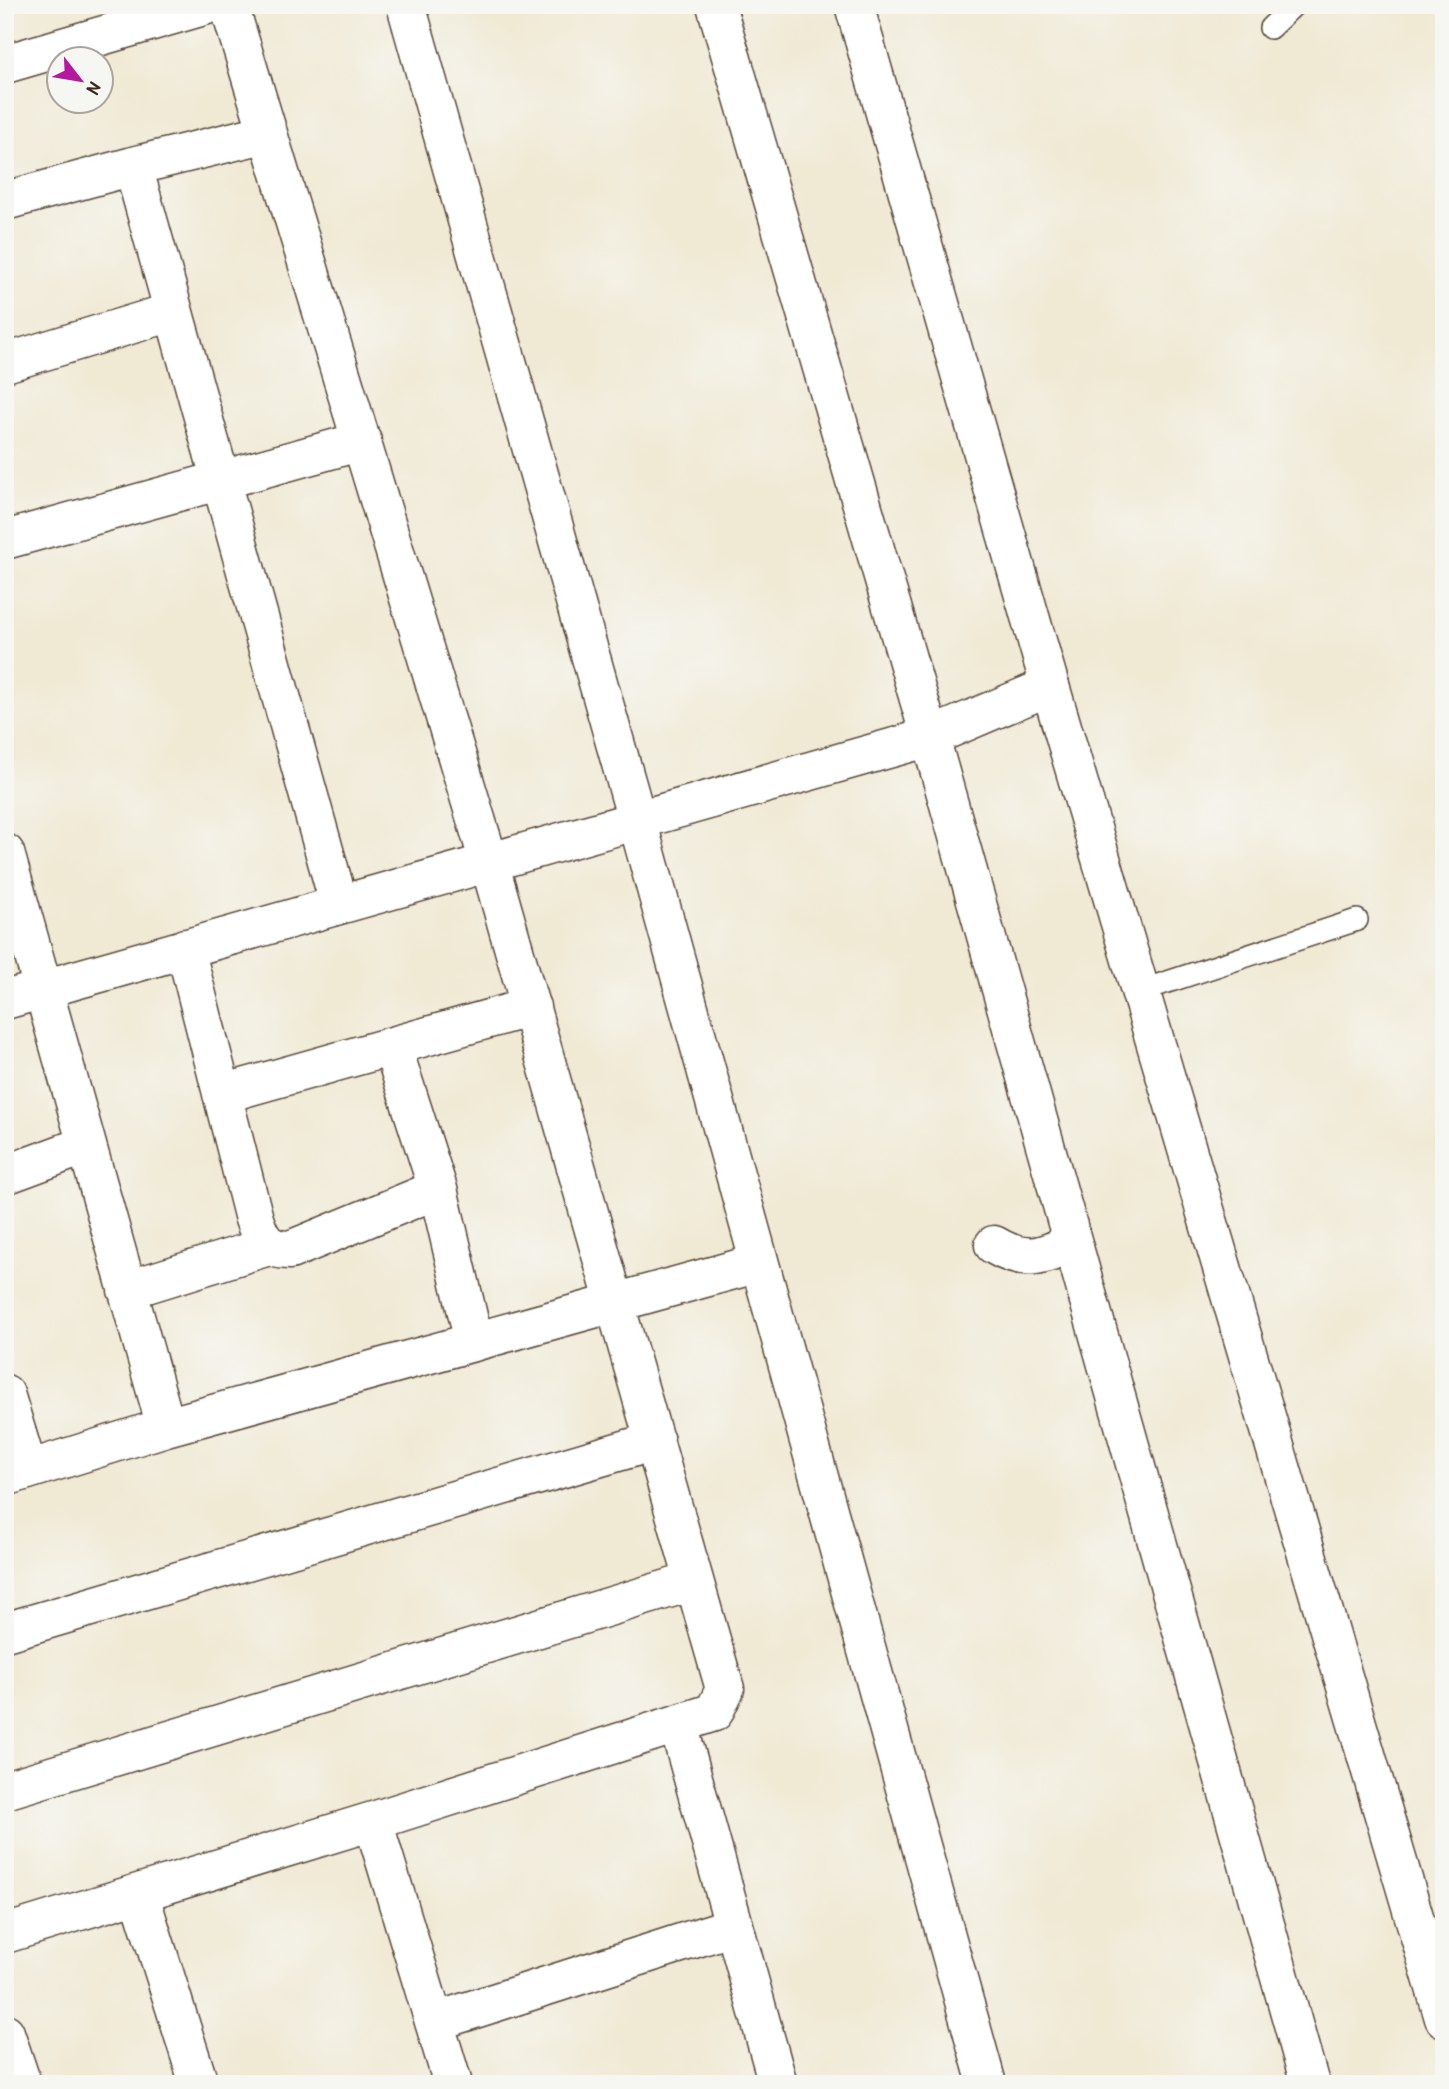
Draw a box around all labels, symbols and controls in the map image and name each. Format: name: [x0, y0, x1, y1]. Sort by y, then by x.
north arrow: [46, 46, 116, 116]
text: N: [81, 78, 108, 100]

